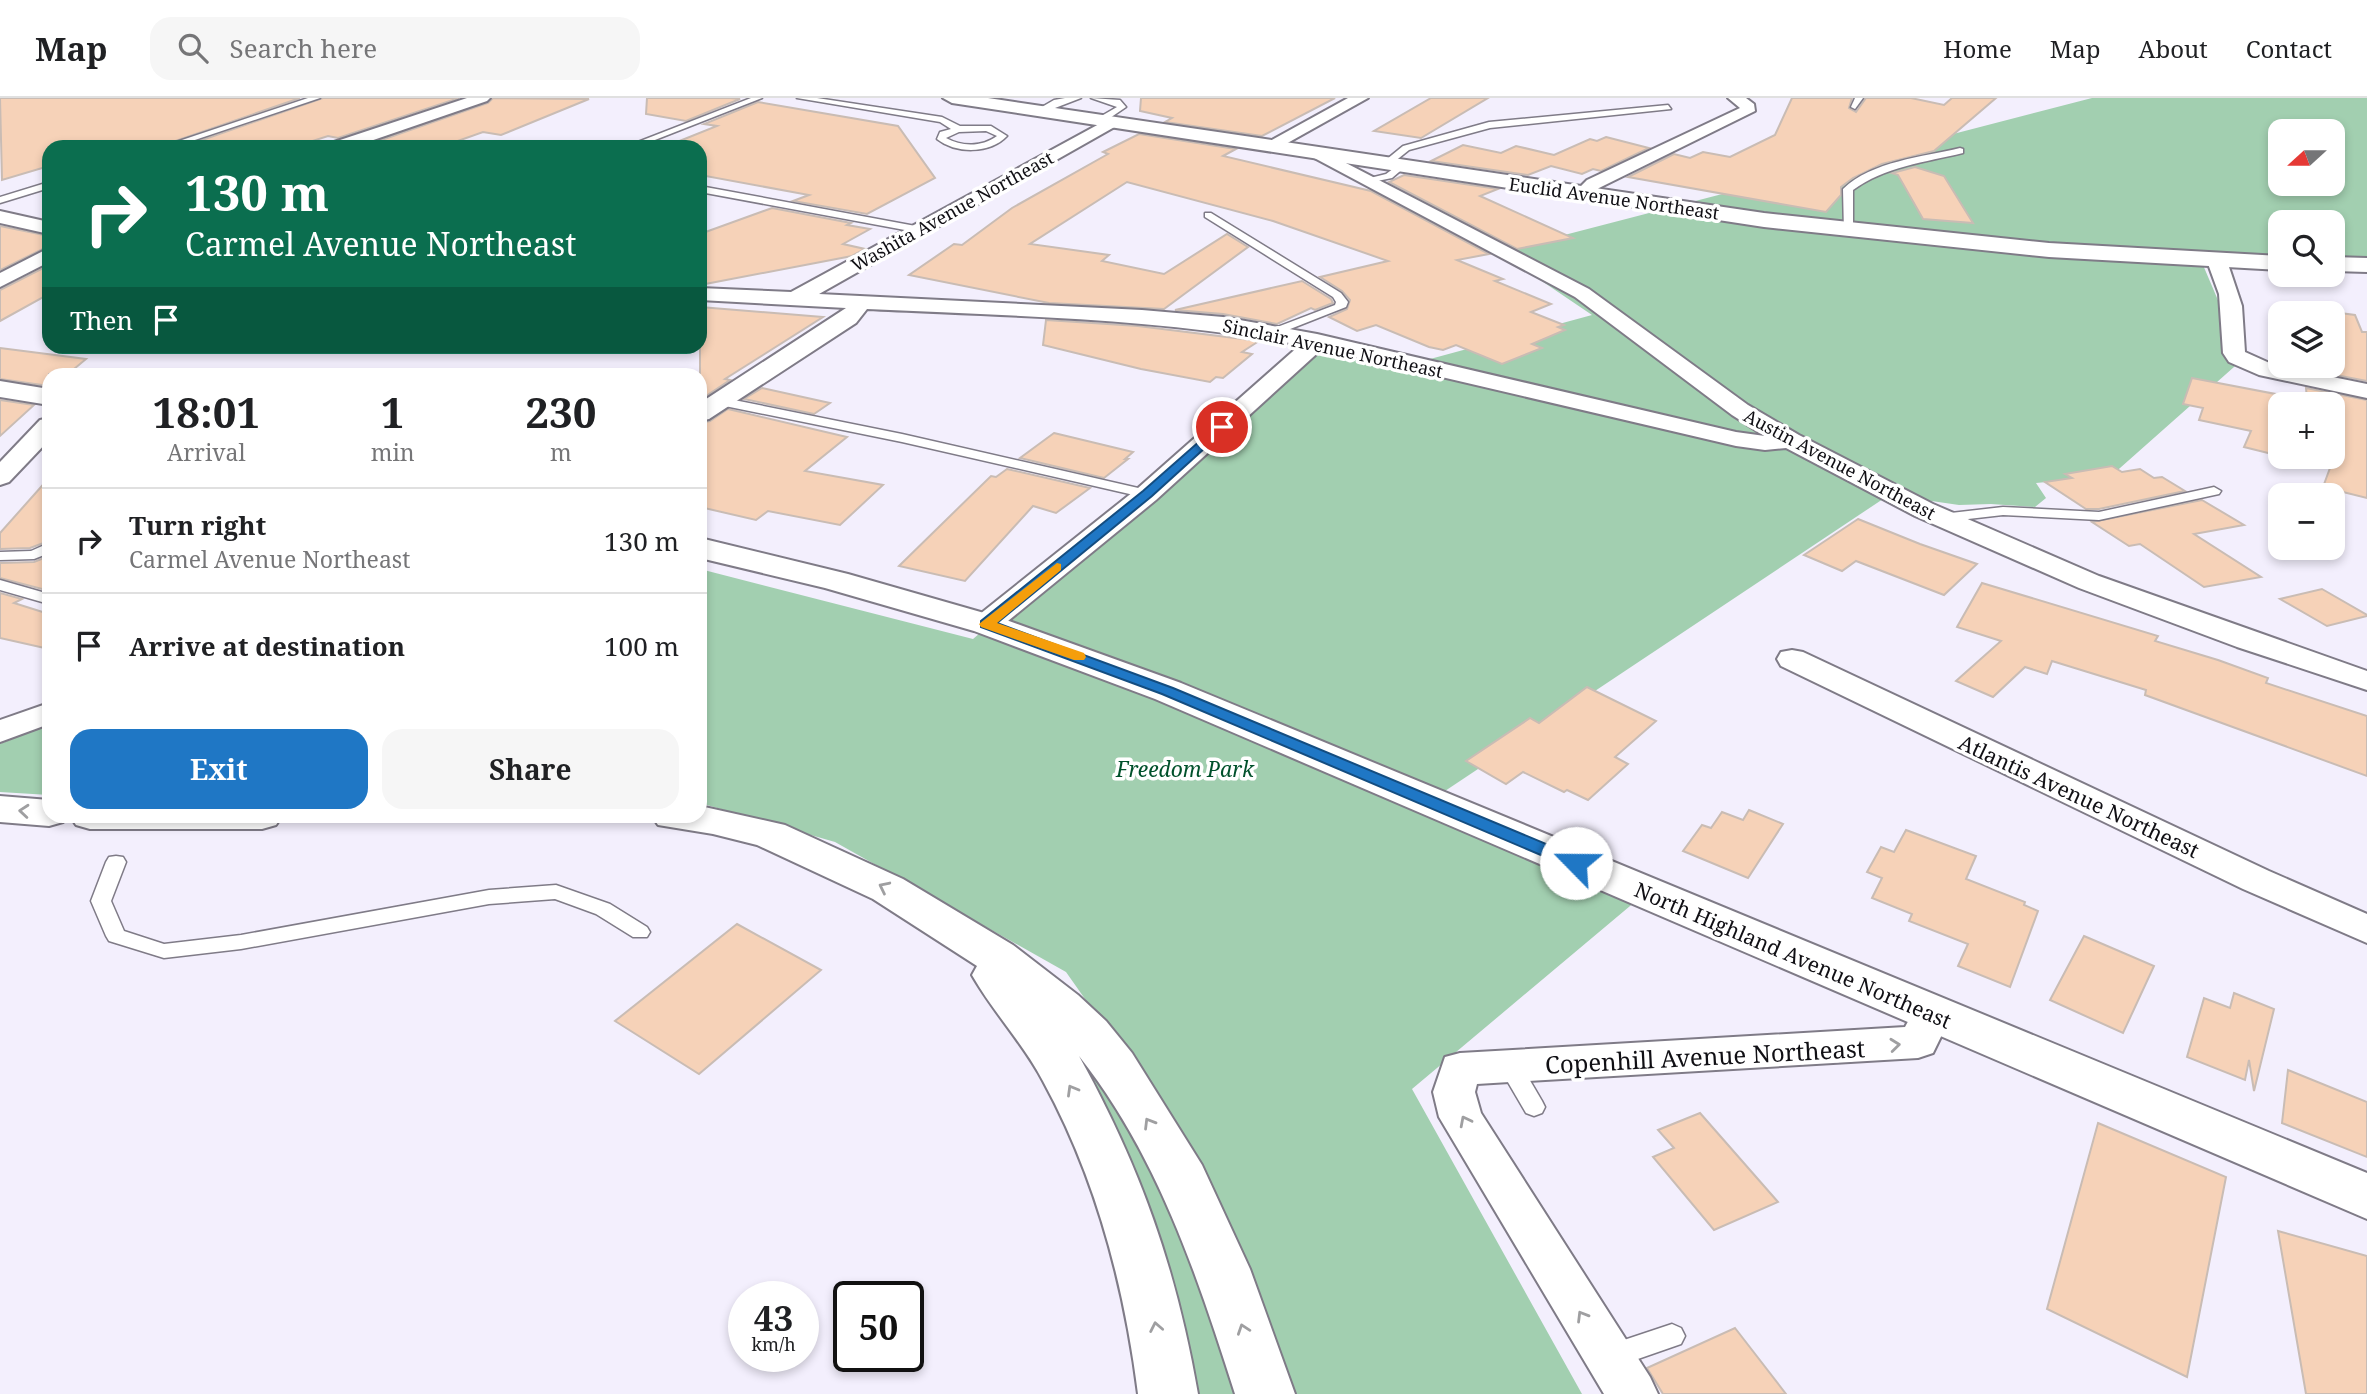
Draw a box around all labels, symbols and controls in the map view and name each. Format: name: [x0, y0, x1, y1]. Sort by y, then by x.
search box: [150, 17, 640, 80]
text: Map: [35, 26, 108, 71]
icon: search: [174, 29, 212, 67]
text: Search here: [230, 30, 377, 66]
text: Home: [1943, 32, 2012, 65]
text: Map: [2050, 32, 2101, 65]
text: About: [2139, 32, 2208, 65]
text: Contact: [2246, 32, 2332, 65]
north arrow: [2268, 119, 2345, 196]
map controls: [2268, 119, 2345, 560]
street label: Washita Avenue Northeast: [847, 145, 1057, 277]
text: 130 m: [185, 159, 329, 225]
icon: right: [70, 168, 161, 259]
street label: Euclid Avenue Northeast: [1507, 171, 1721, 225]
button: search: [2268, 210, 2345, 287]
text: Carmel Avenue Northeast: [185, 222, 576, 265]
icon: arrive: [147, 301, 185, 339]
button: layers: [2268, 301, 2345, 378]
text: Then: [70, 302, 133, 338]
street label: Sinclair Avenue Northeast: [1221, 313, 1445, 383]
text: 18:01: [153, 383, 260, 440]
text: 1: [381, 383, 405, 440]
text: 230: [525, 383, 596, 440]
button: +: [2268, 392, 2345, 469]
pin: [1192, 397, 1252, 457]
street label: Austin Avenue Northeast: [1740, 403, 1940, 525]
icon: arrive: [1203, 408, 1241, 446]
text: Arrival: [167, 436, 246, 468]
text: min: [371, 436, 415, 468]
text: m: [550, 436, 572, 468]
button: −: [2268, 483, 2345, 560]
text: Turn right: [129, 507, 266, 543]
icon: right: [70, 522, 108, 560]
text: 130 m: [604, 523, 679, 559]
text: Carmel Avenue Northeast: [129, 543, 410, 575]
icon: arrive: [70, 627, 108, 665]
text: Arrive at destination: [129, 628, 405, 664]
text: 100 m: [604, 628, 679, 664]
street label: Atlantis Avenue Northeast: [1954, 728, 2204, 864]
button: Exit: [70, 729, 368, 809]
button: Share: [382, 729, 679, 809]
park label: Freedom Park: [1115, 755, 1255, 783]
one-way arrow: [19, 804, 30, 819]
position arrow: [1539, 826, 1613, 900]
street label: North Highland Avenue Northeast: [1630, 875, 1956, 1035]
one-way arrow: [879, 882, 891, 896]
street label: Copenhill Avenue Northeast: [1544, 1031, 1866, 1081]
one-way arrow: [1889, 1037, 1901, 1052]
one-way arrow: [1067, 1085, 1080, 1098]
one-way arrow: [1459, 1116, 1473, 1128]
one-way arrow: [1145, 1117, 1158, 1130]
speed limit sign: 50: [833, 1281, 924, 1372]
text: 43: [754, 1294, 793, 1341]
one-way arrow: [1577, 1310, 1590, 1323]
one-way arrow: [1150, 1321, 1165, 1333]
one-way arrow: [1237, 1324, 1251, 1336]
text: km/h: [751, 1332, 796, 1356]

